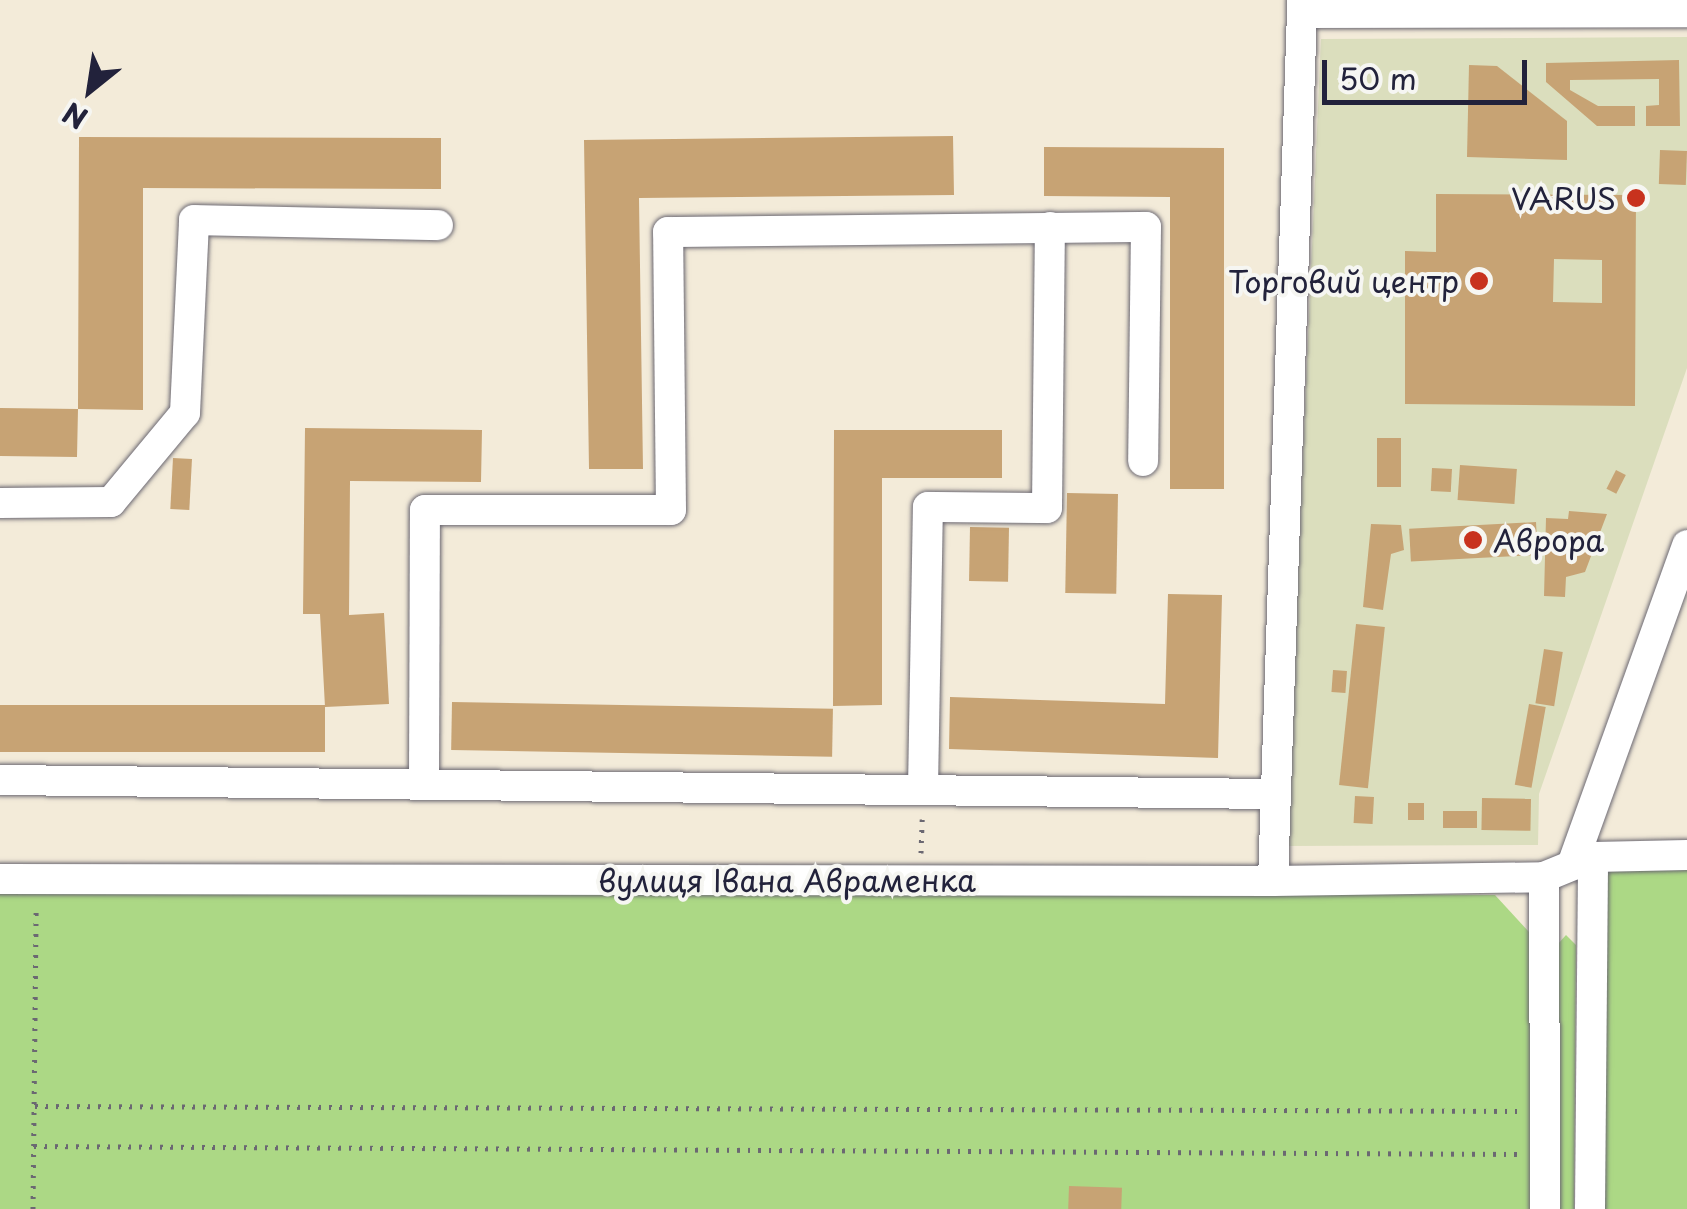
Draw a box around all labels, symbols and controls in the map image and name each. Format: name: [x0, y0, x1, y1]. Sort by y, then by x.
north arrow: [40, 40, 140, 140]
scale bar: [1327, 40, 1532, 102]
text: 50 m: [1339, 55, 1417, 100]
text: N: [54, 92, 95, 141]
place label: VARUS: [1511, 180, 1616, 216]
marker: VARUS: [1625, 187, 1647, 209]
place label: Торговий центр: [1228, 263, 1459, 299]
marker: Торговий центр: [1468, 270, 1490, 292]
place label: Аврора: [1493, 522, 1604, 558]
marker: Аврора: [1462, 529, 1484, 551]
street label: вулиця Івана Авраменка: [597, 862, 977, 898]

